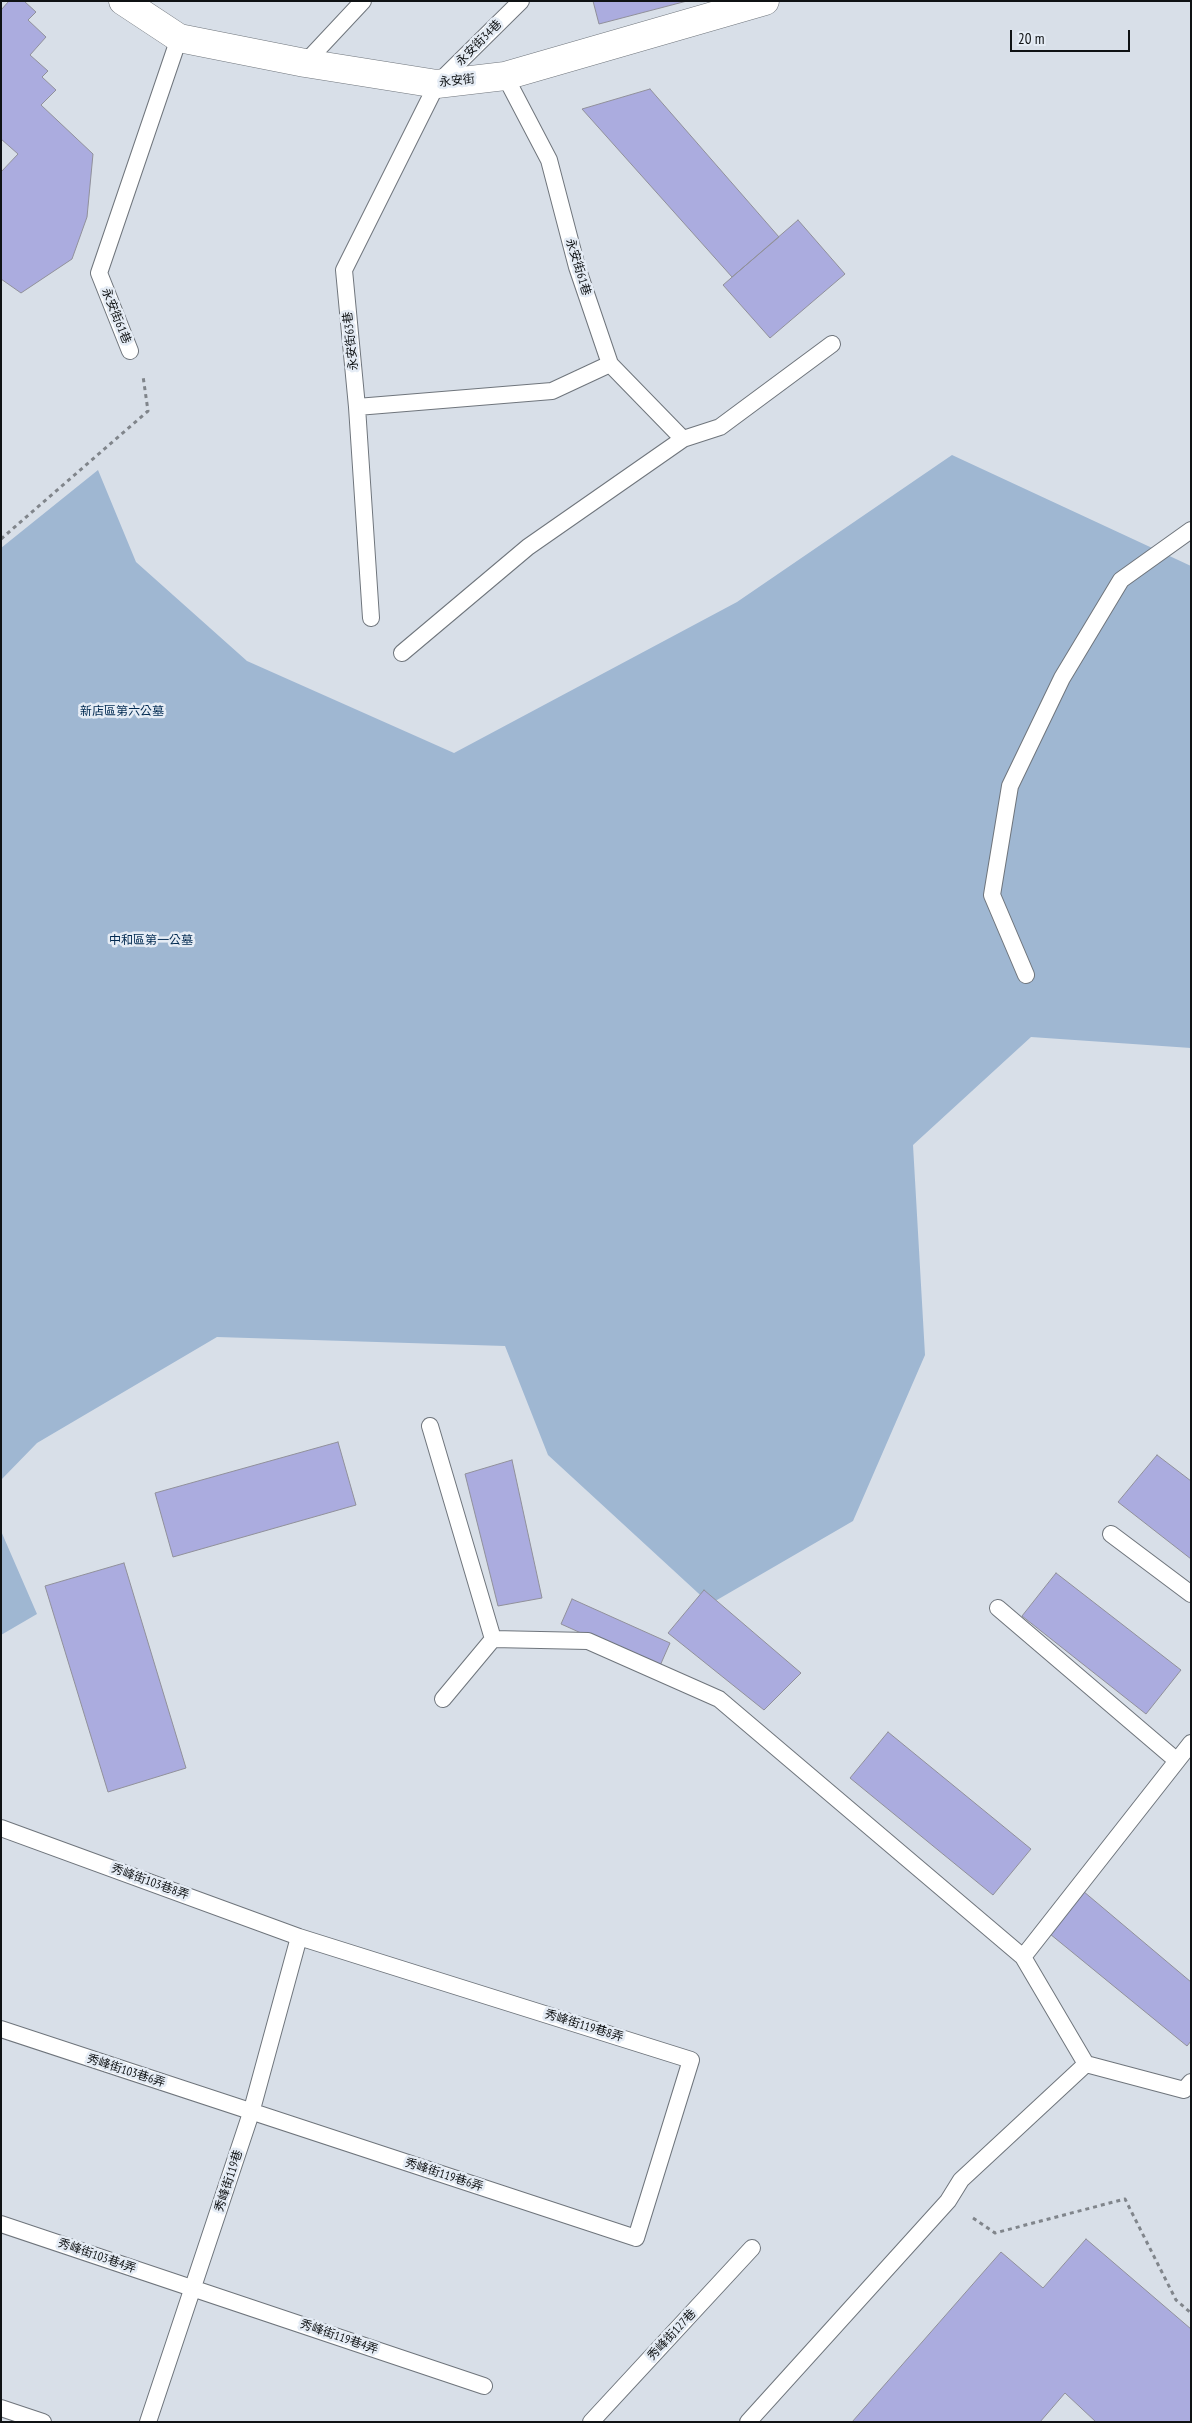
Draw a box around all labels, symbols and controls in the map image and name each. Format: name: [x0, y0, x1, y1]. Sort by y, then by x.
street label: 永安街34巷: [453, 17, 505, 69]
scale bar: [1012, 20, 1132, 52]
text: 20 m: [1018, 29, 1044, 48]
street label: 永安街: [438, 72, 476, 90]
street label: 永安街61巷: [563, 237, 593, 297]
street label: 永安街61巷: [98, 286, 134, 346]
street label: 永安街63巷: [341, 311, 361, 371]
park label: 新店區第六公墓: [80, 705, 164, 719]
park label: 中和區第一公墓: [109, 934, 193, 948]
street label: 秀峰街103巷8弄: [109, 1861, 191, 1903]
street label: 秀峰街119巷8弄: [543, 2007, 625, 2045]
street label: 秀峰街103巷6弄: [85, 2052, 167, 2090]
street label: 秀峰街119巷: [212, 2148, 246, 2214]
street label: 秀峰街119巷6弄: [403, 2156, 485, 2194]
street label: 秀峰街103巷4弄: [56, 2236, 138, 2276]
street label: 秀峰街127巷: [645, 2307, 699, 2363]
street label: 秀峰街119巷4弄: [298, 2317, 380, 2357]

